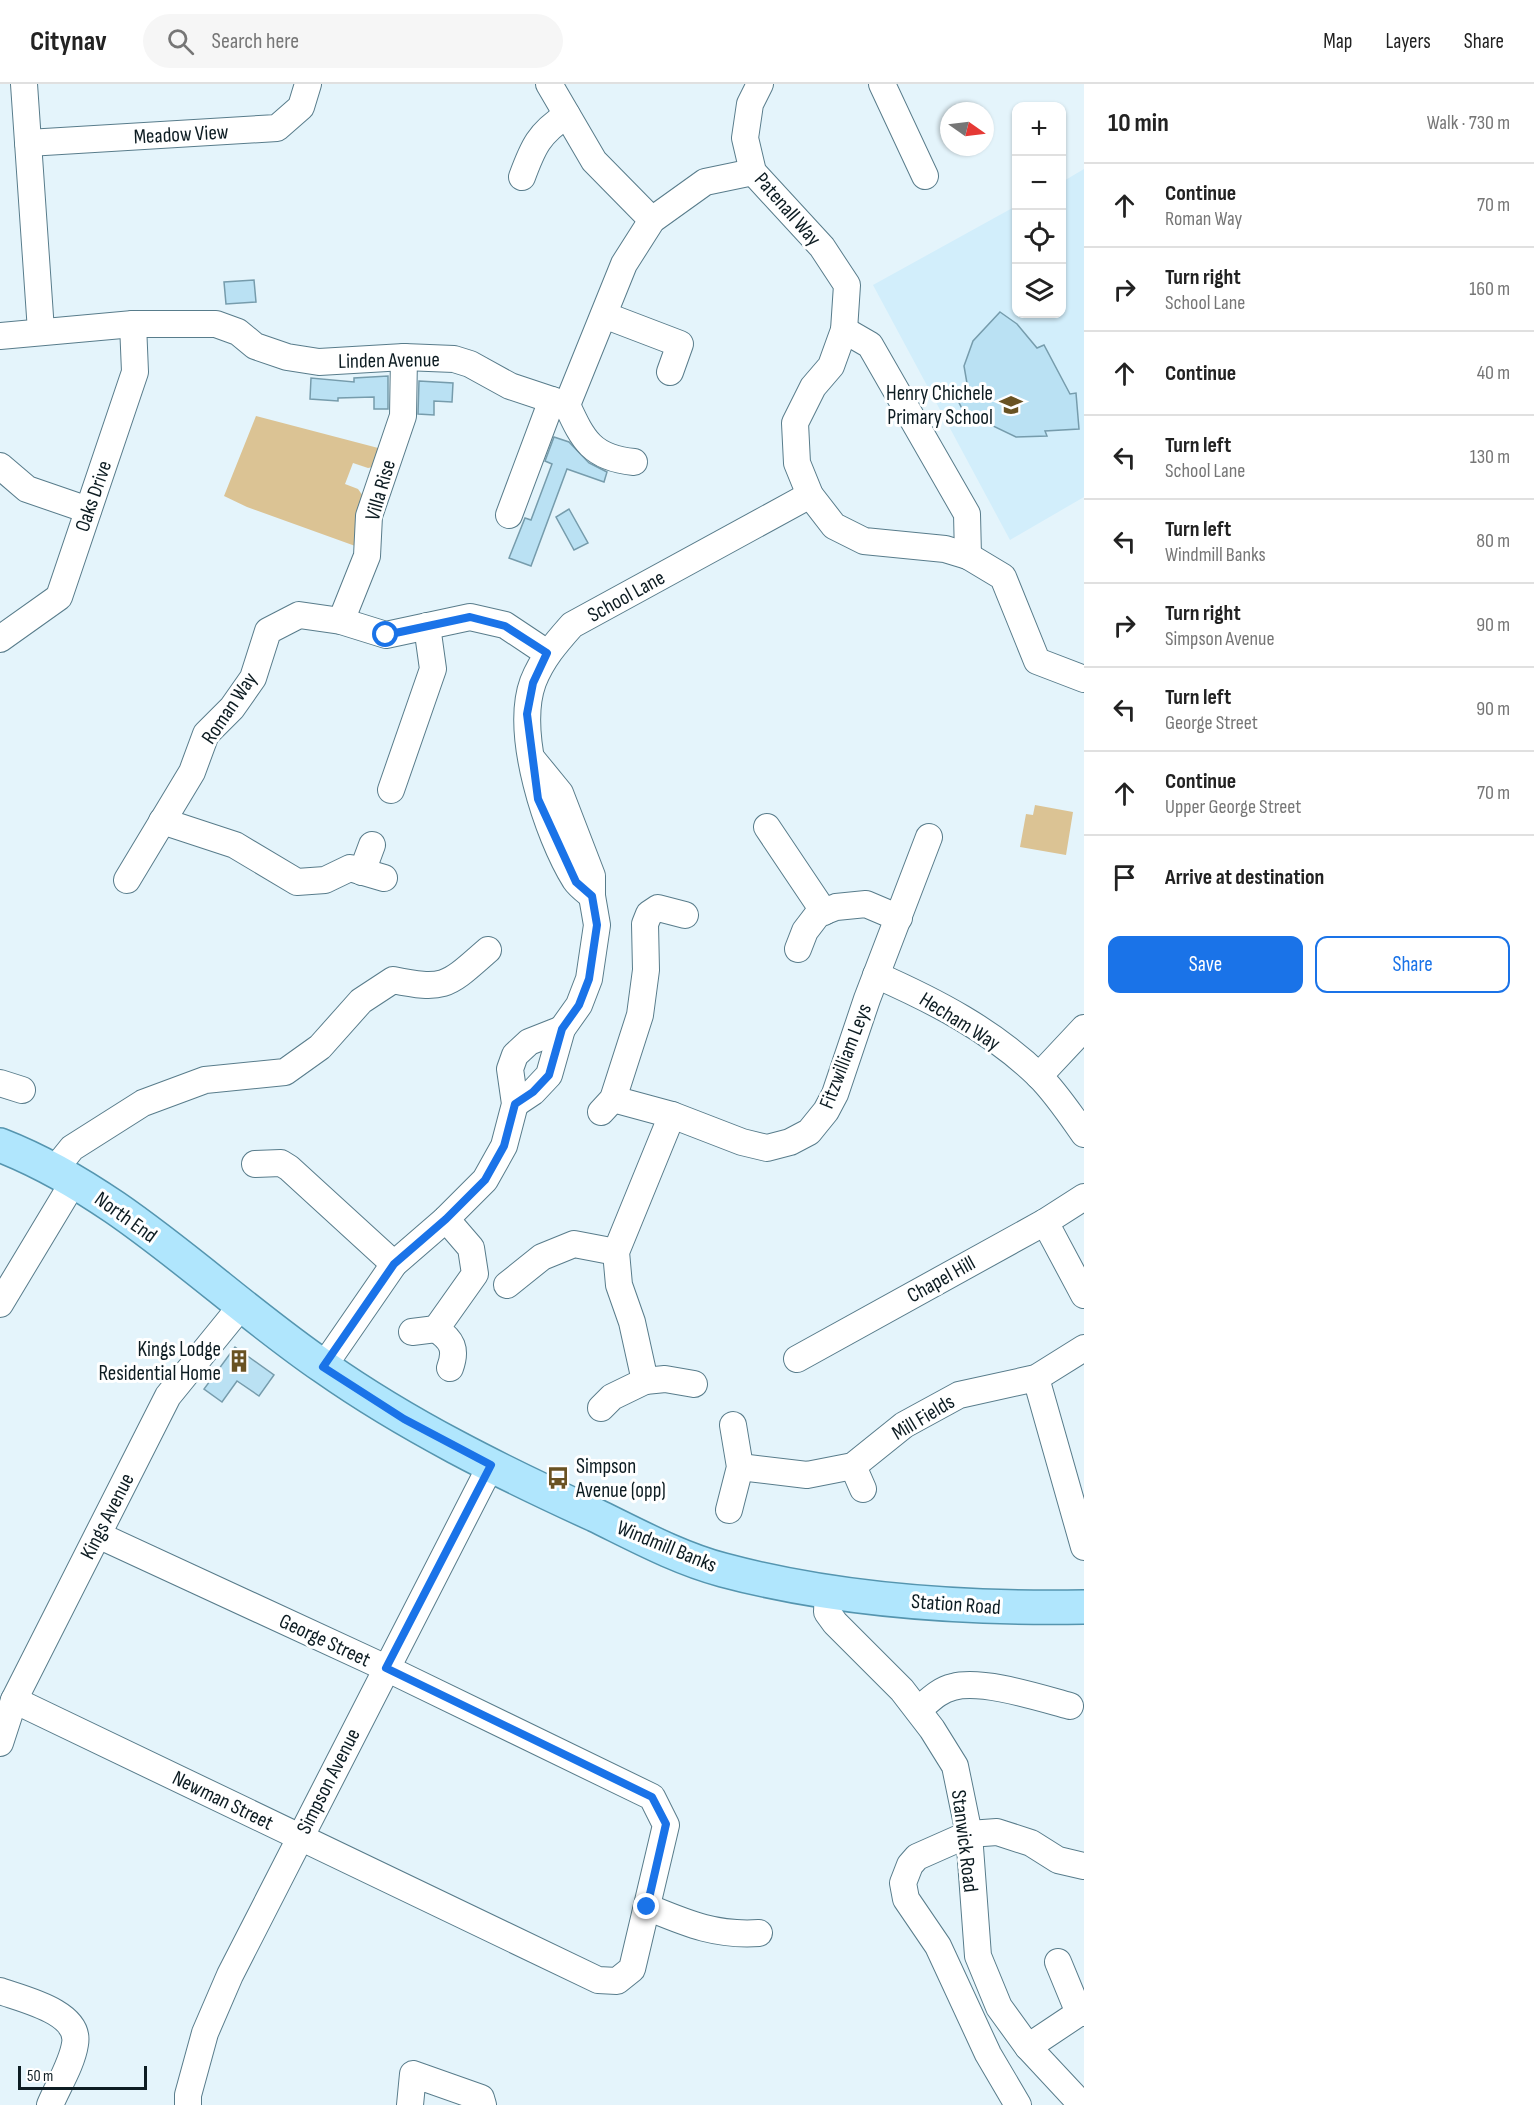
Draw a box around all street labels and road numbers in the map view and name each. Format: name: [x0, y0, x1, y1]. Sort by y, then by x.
street label: Meadow View: [133, 120, 229, 149]
street label: Patenall Way: [749, 168, 826, 251]
street label: Linden Avenue: [338, 347, 440, 374]
street label: Oaks Drive: [70, 457, 117, 535]
street label: Villa Rise: [360, 457, 401, 523]
street label: School Lane: [583, 565, 669, 628]
street label: Roman Way: [196, 668, 262, 749]
street label: Hecham Way: [915, 987, 1005, 1056]
street label: Fitzwilliam Leys: [814, 1000, 877, 1112]
street label: North End: [90, 1186, 162, 1248]
street label: Chapel Hill: [903, 1251, 980, 1308]
street label: Mill Fields: [888, 1389, 959, 1446]
street label: Kings Avenue: [75, 1469, 140, 1563]
street label: Windmill Banks: [613, 1515, 720, 1578]
street label: Station Road: [910, 1589, 1002, 1620]
street label: George Street: [275, 1609, 374, 1672]
street label: Simpson Avenue: [291, 1724, 366, 1838]
street label: Newman Street: [168, 1765, 277, 1836]
street label: Stanwick Road: [946, 1789, 983, 1894]

